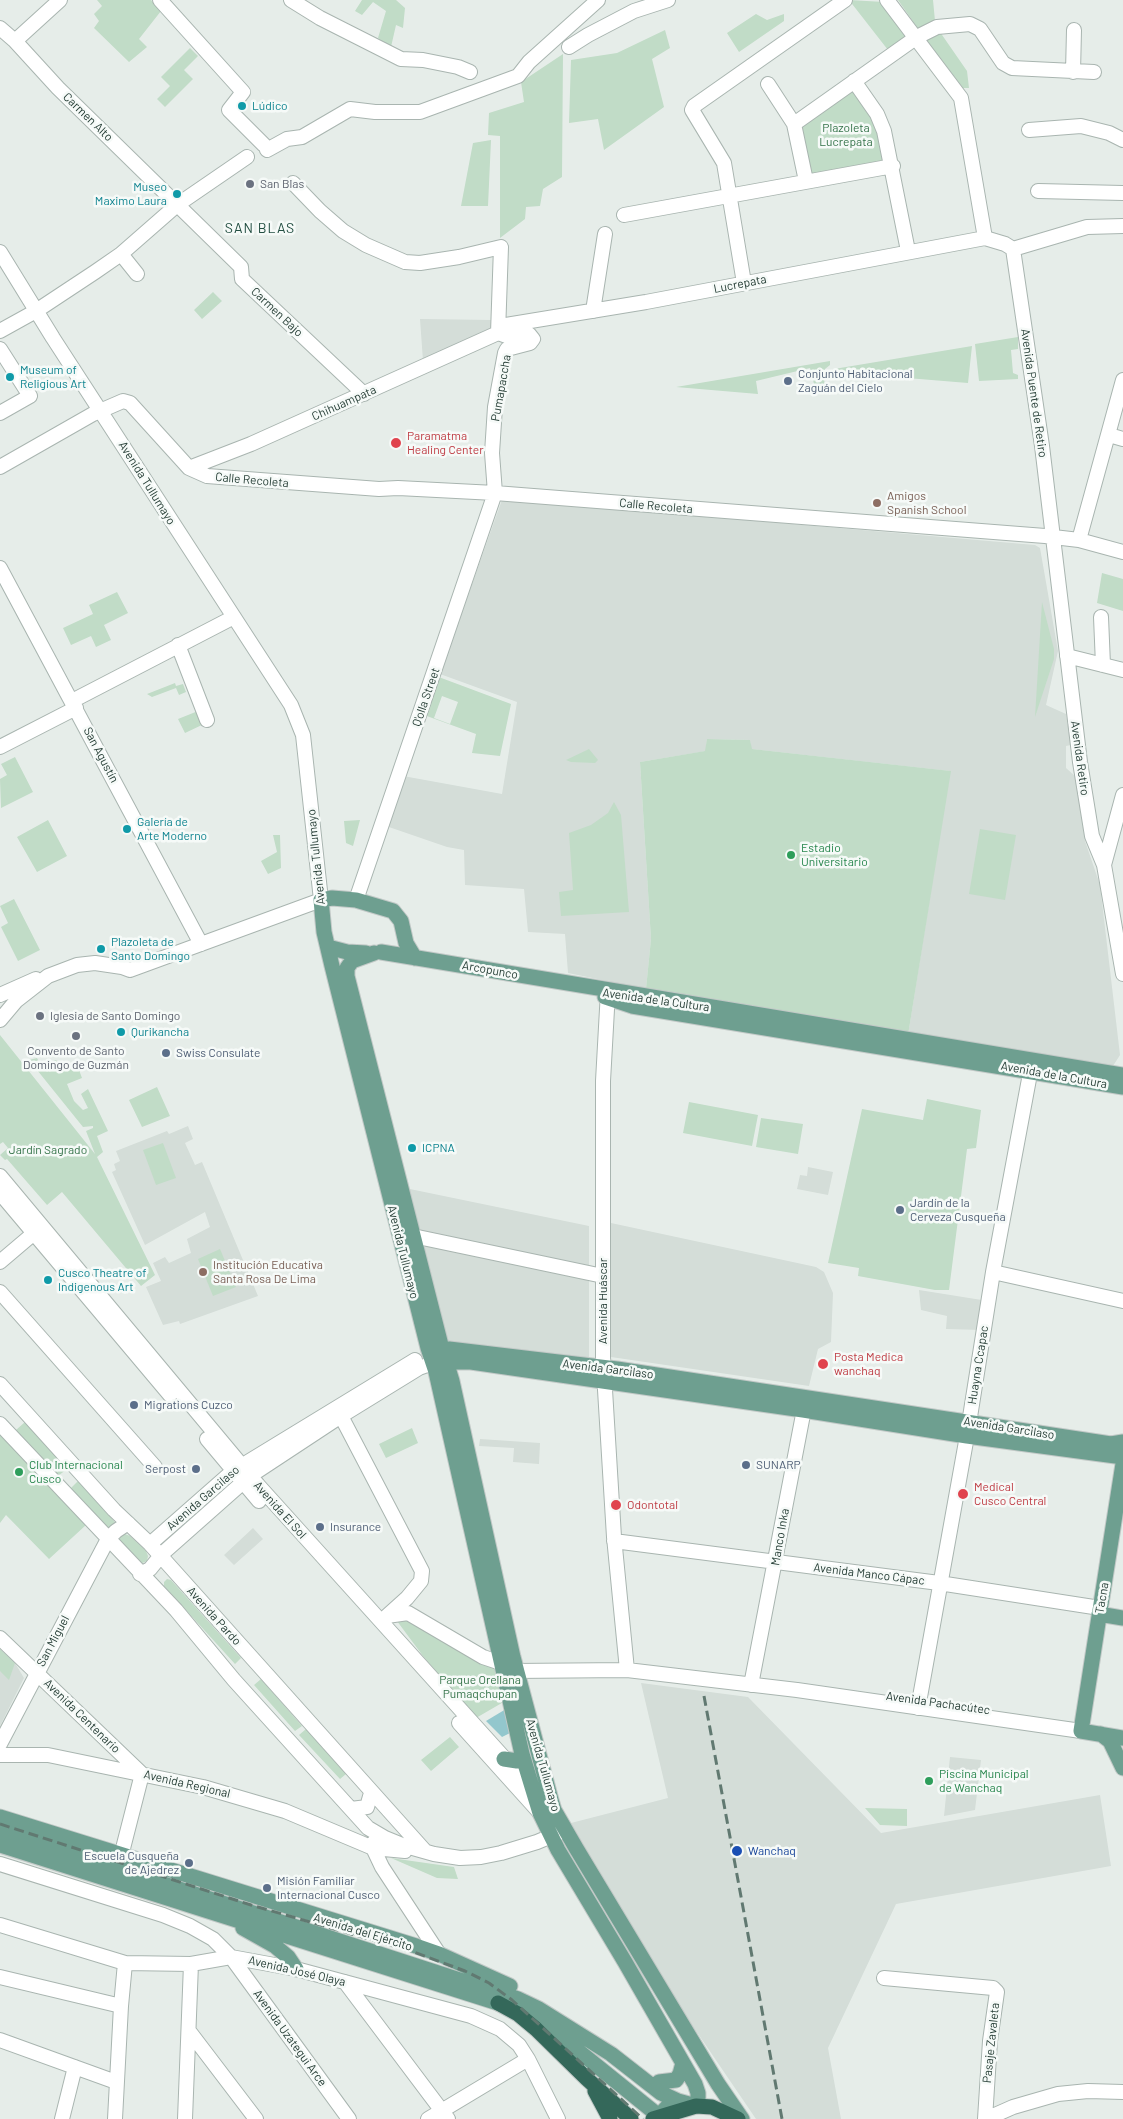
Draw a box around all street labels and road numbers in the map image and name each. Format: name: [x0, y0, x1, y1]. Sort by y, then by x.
street label: Carmen Alto: [60, 90, 116, 144]
street label: Lucrepata: [712, 272, 768, 296]
street label: Carmen Bajo: [248, 284, 306, 340]
street label: Avenida Puente de Retiro: [1018, 328, 1050, 458]
street label: Pumapaccha: [488, 354, 514, 422]
street label: Chihuampata: [310, 382, 378, 424]
street label: Avenida Tullumayo: [115, 438, 179, 528]
street label: Calle Recoleta: [215, 470, 289, 490]
street label: Calle Recoleta: [619, 496, 693, 516]
street label: Q'olla Street: [409, 666, 443, 728]
street label: Avenida Retiro: [1068, 720, 1092, 796]
street label: San Agustín: [80, 725, 122, 785]
street label: Avenida Tullumayo: [304, 809, 328, 905]
street label: Arcopunco: [461, 958, 519, 982]
street label: Avenida de la Cultura: [602, 985, 710, 1015]
street label: Avenida de la Cultura: [1000, 1059, 1108, 1091]
street label: Avenida Tullumayo: [384, 1204, 422, 1300]
street label: Avenida Huáscar: [596, 1258, 610, 1344]
street label: Huayna Ccapac: [965, 1325, 991, 1405]
street label: Avenida Garcilaso: [562, 1356, 654, 1382]
street label: Avenida Garcilaso: [963, 1414, 1055, 1442]
street label: Avenida Garcilaso: [164, 1462, 242, 1534]
street label: Avenida El Sol: [251, 1478, 309, 1542]
street label: Manco Inka: [768, 1507, 792, 1567]
street label: Avenida Manco Cápac: [813, 1560, 925, 1588]
street label: Tacna: [1092, 1581, 1112, 1615]
street label: Avenida Pardo: [184, 1584, 244, 1648]
street label: San Miguel: [34, 1613, 72, 1669]
street label: Avenida Centenario: [41, 1676, 123, 1756]
street label: Avenida Pachacútec: [885, 1689, 991, 1717]
street label: Avenida Tullumayo: [523, 1717, 563, 1813]
street label: Avenida Regional: [142, 1767, 232, 1801]
street label: Avenida del Ejército: [312, 1910, 414, 1954]
street label: Avenida José Olaya: [247, 1953, 347, 1989]
street label: Avenida Uzategui Arce: [250, 1987, 330, 2089]
street label: Pasaje Zavaleta: [980, 2002, 1002, 2084]

